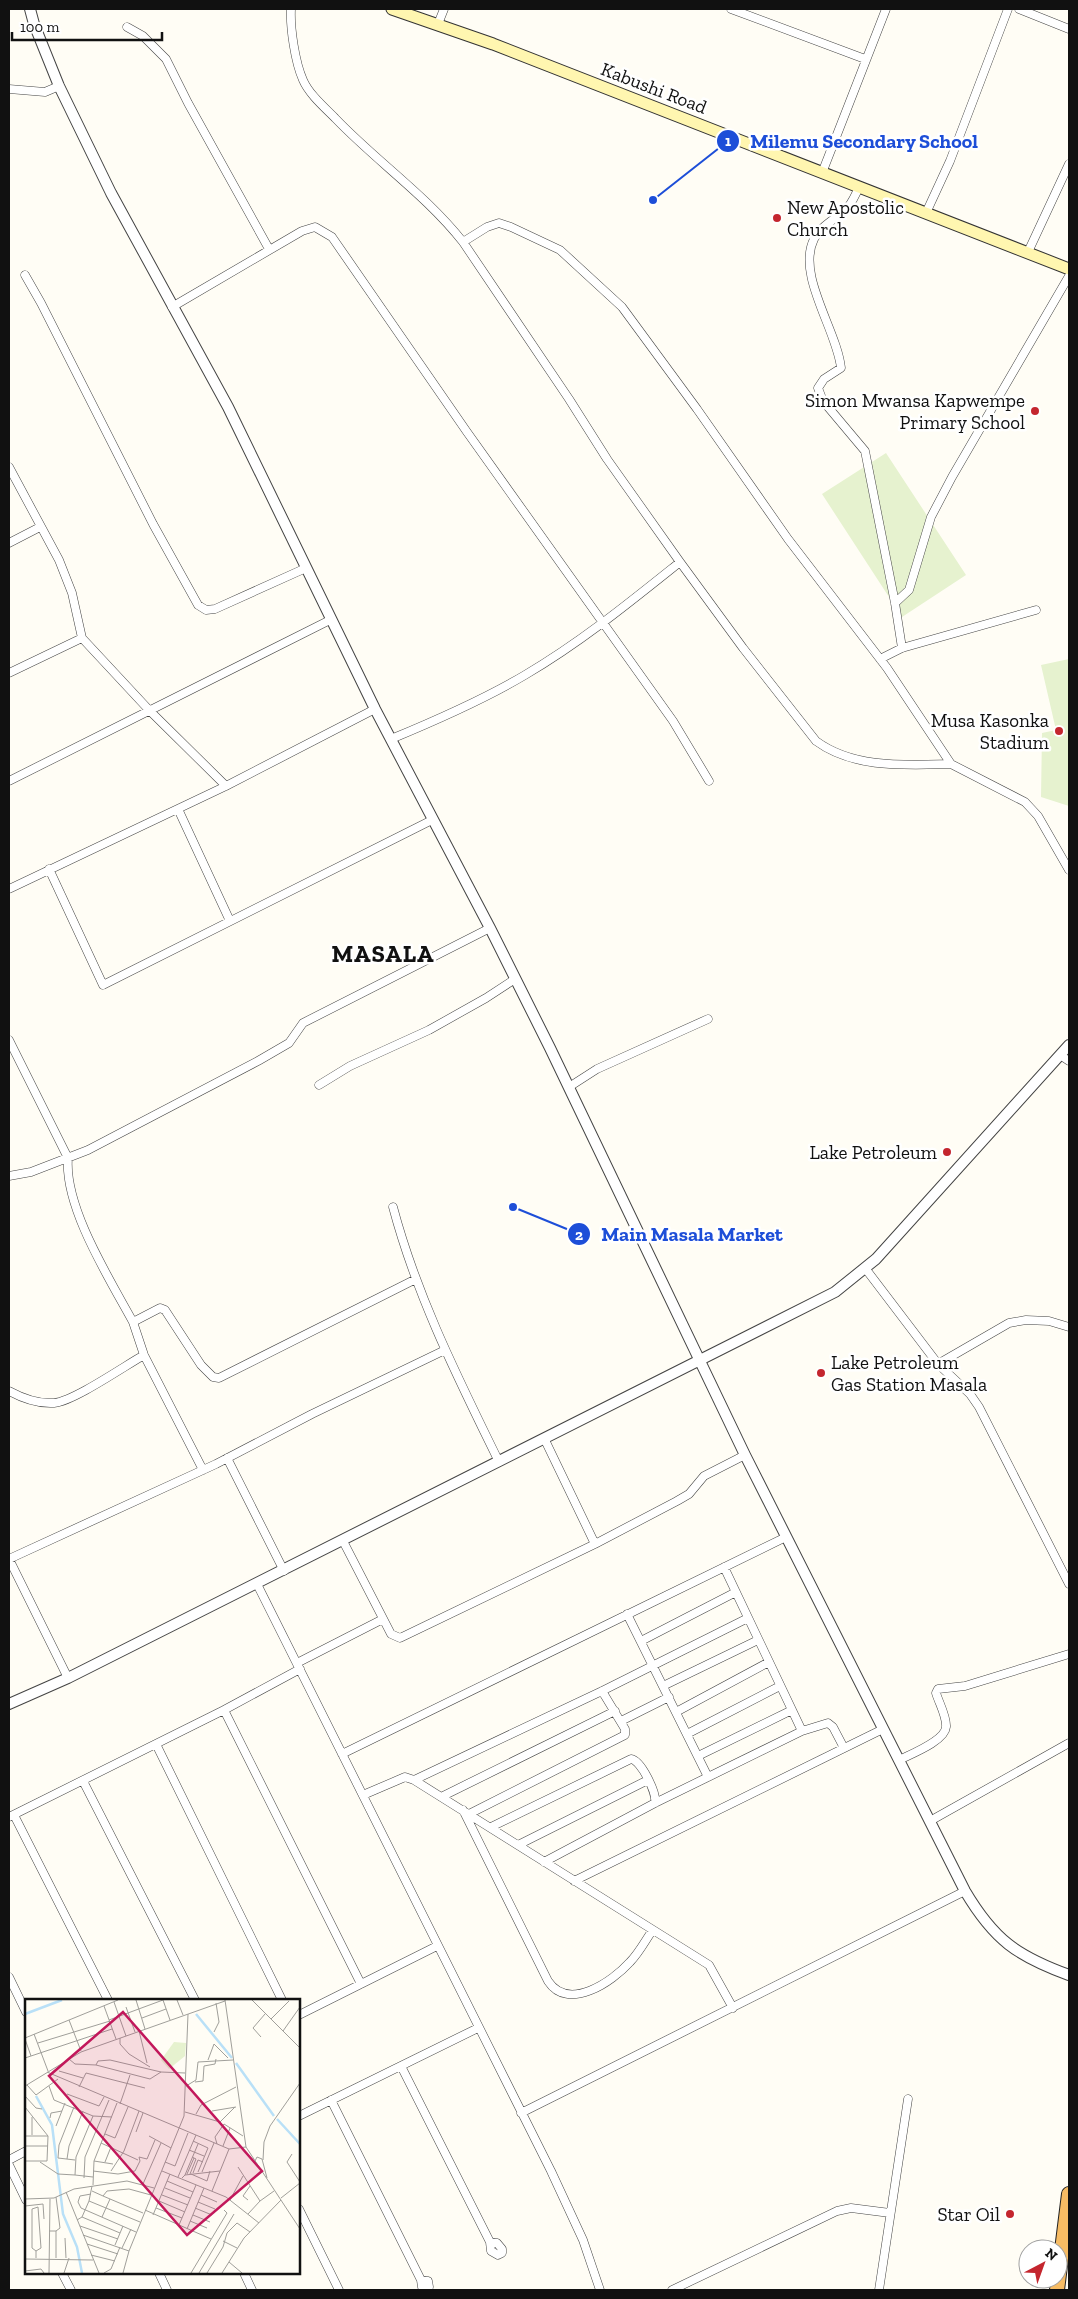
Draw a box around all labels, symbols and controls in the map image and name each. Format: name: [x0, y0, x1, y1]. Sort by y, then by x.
scale bar: [12, 10, 162, 42]
text: 100 m: [20, 18, 59, 36]
street label: Kabushi Road: [598, 57, 711, 119]
callout: Milemu Secondary School: [715, 123, 988, 158]
text: Milemu Secondary School: [750, 129, 978, 153]
text: 1: [725, 132, 731, 150]
place label: New Apostolic Church: [787, 196, 904, 241]
marker: New Apostolic Church: [771, 212, 783, 224]
place label: Simon Mwansa Kapwempe Primary School: [805, 389, 1025, 434]
marker: Simon Mwansa Kapwempe Primary School: [1029, 405, 1041, 417]
place label: Musa Kasonka Stadium: [931, 709, 1050, 754]
marker: Musa Kasonka Stadium: [1053, 725, 1065, 737]
district label: MASALA: [331, 939, 435, 968]
place label: Lake Petroleum: [809, 1141, 938, 1164]
marker: Lake Petroleum: [941, 1146, 953, 1158]
callout: Main Masala Market: [567, 1217, 793, 1252]
text: Main Masala Market: [601, 1222, 784, 1246]
text: 2: [575, 1226, 583, 1244]
place label: Lake Petroleum Gas Station Masala: [831, 1351, 987, 1396]
marker: Lake Petroleum Gas Station Masala: [815, 1367, 827, 1379]
inset map: [25, 1999, 300, 2274]
place label: Star Oil: [937, 2203, 1000, 2226]
marker: Star Oil: [1004, 2208, 1016, 2220]
north arrow: [1018, 2239, 1068, 2289]
text: N: [1042, 2245, 1061, 2265]

